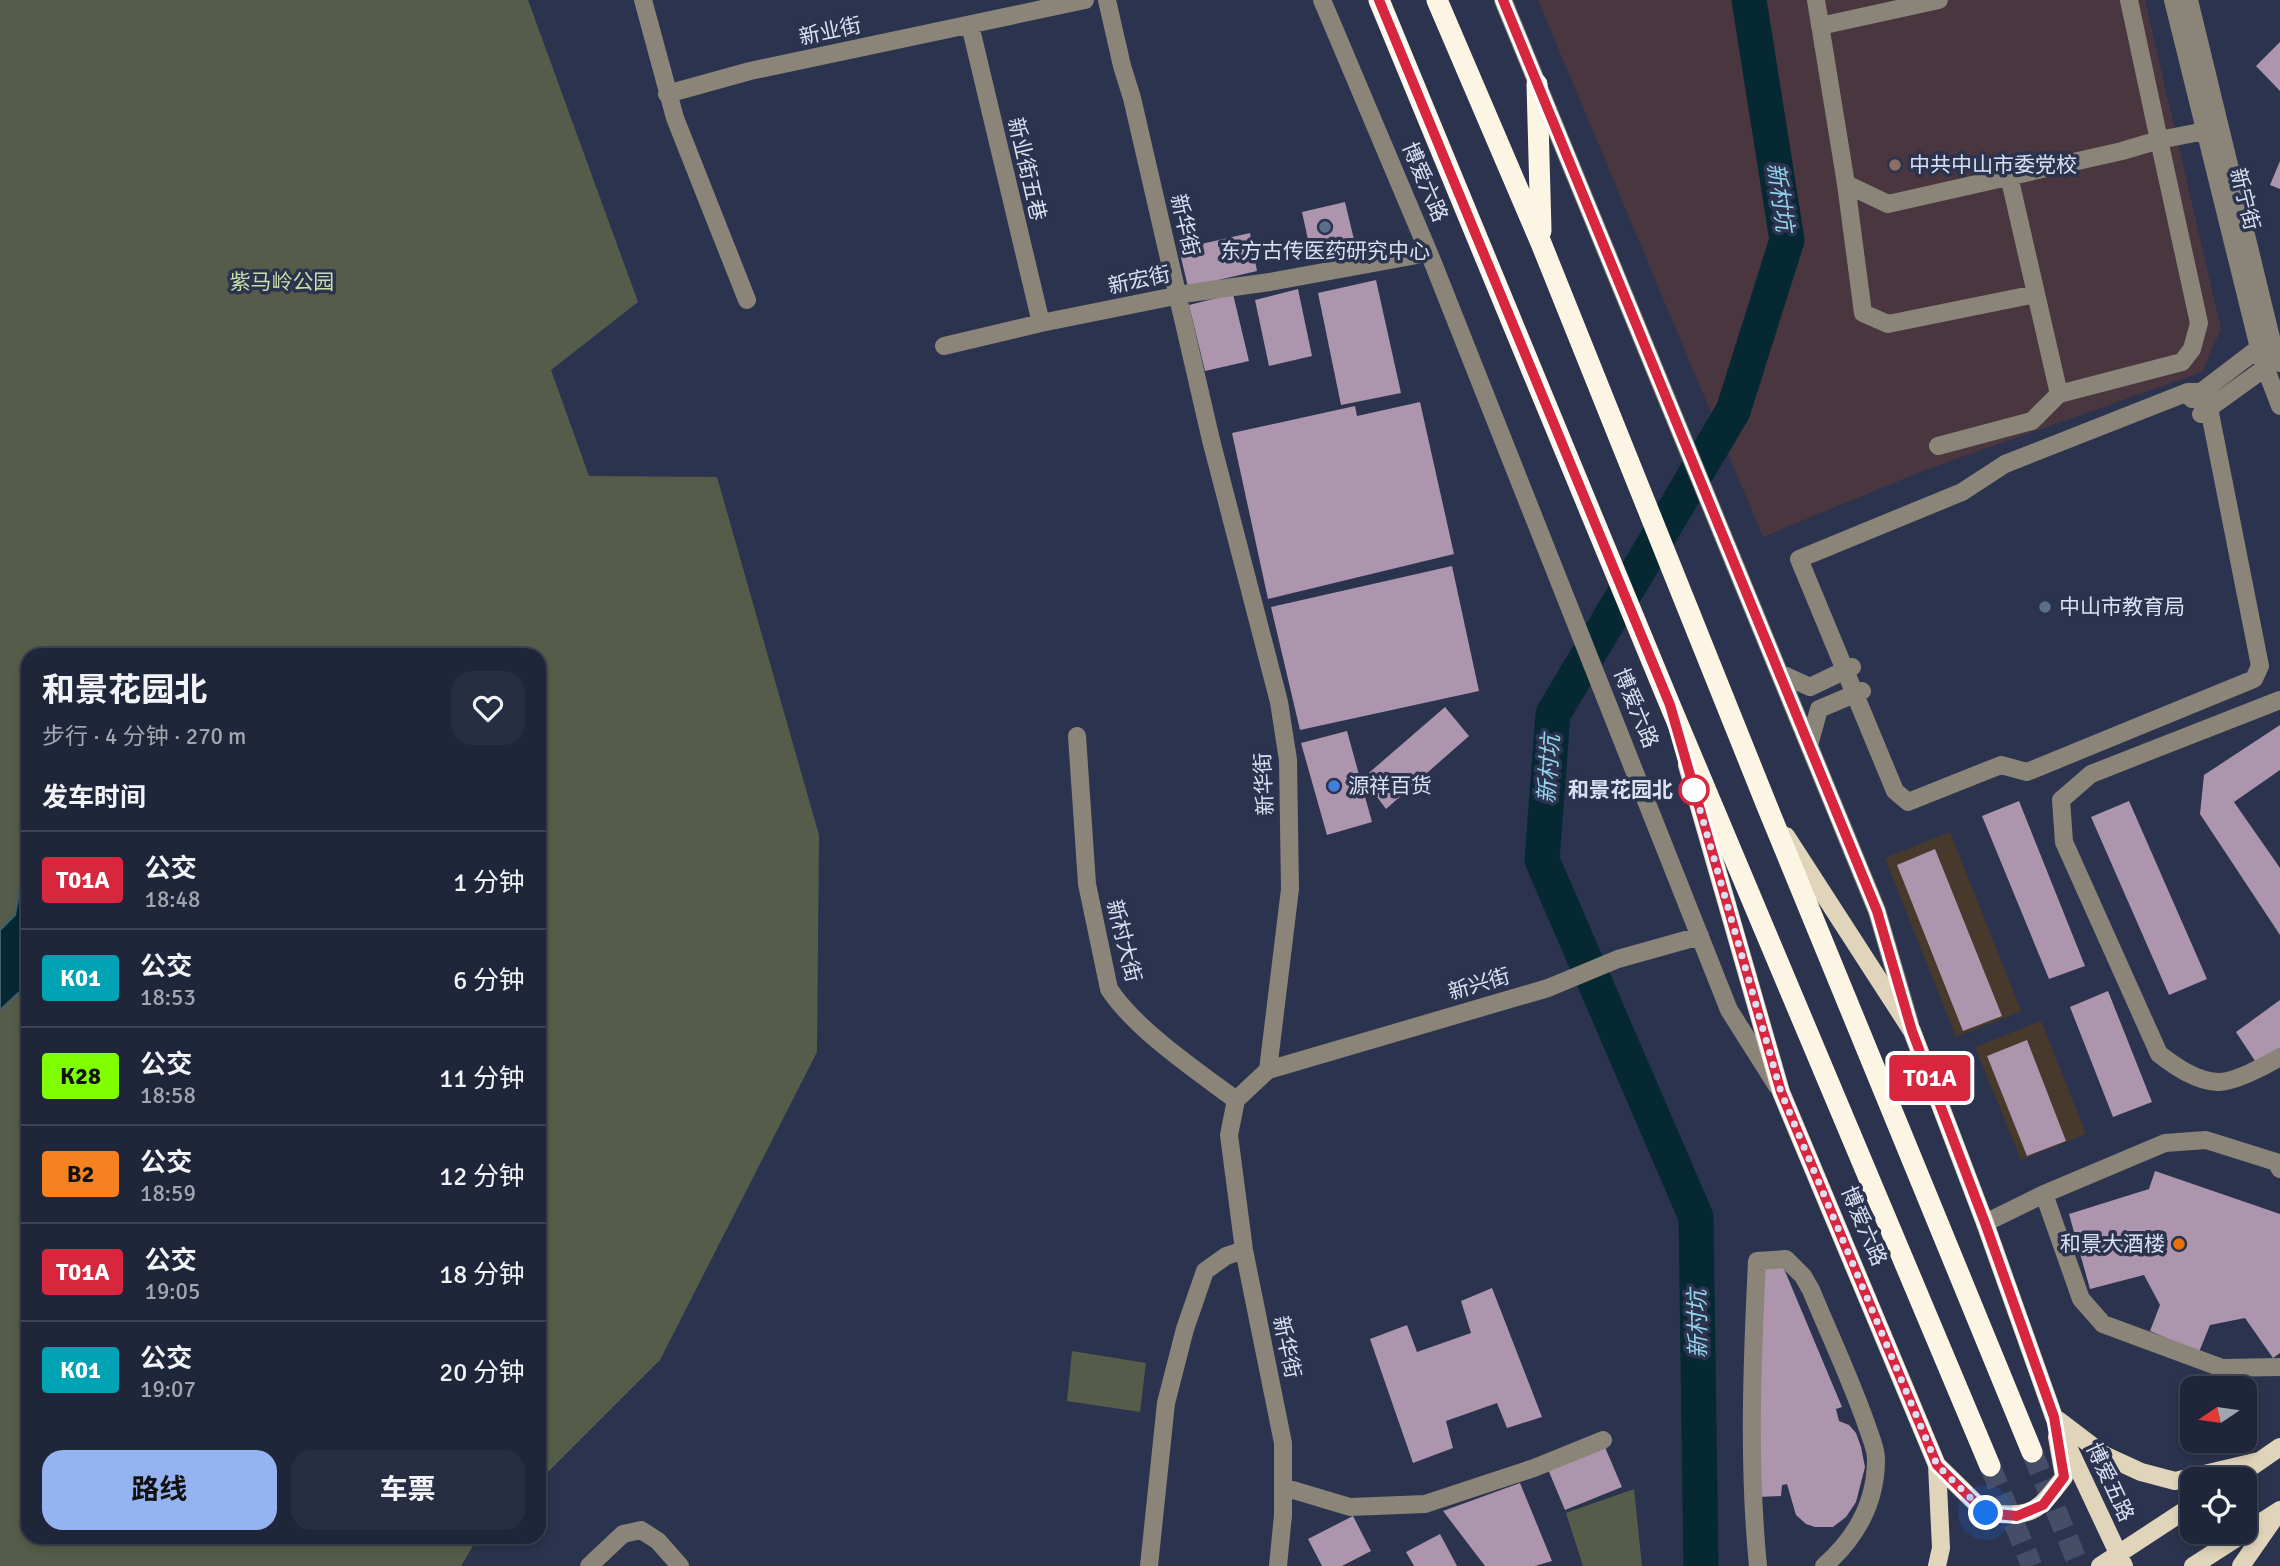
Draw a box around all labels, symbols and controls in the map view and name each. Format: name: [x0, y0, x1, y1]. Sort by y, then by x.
street label: 新业街: [796, 12, 864, 50]
street label: 新业街五巷: [1003, 115, 1051, 223]
street label: 博爱六路: [1397, 138, 1453, 226]
place label: 中共中山市委党校: [1909, 152, 2077, 178]
marker: 中共中山市委党校: [1887, 157, 1903, 173]
water label: 新村坑: [1761, 161, 1800, 236]
street label: 新宁街: [2225, 165, 2265, 233]
street label: 新华街: [1165, 191, 1205, 259]
marker: 东方古传医药研究中心: [1317, 219, 1333, 235]
place label: 东方古传医药研究中心: [1220, 238, 1430, 264]
street label: 新宏街: [1105, 261, 1173, 299]
park label: 紫马岭公园: [230, 269, 335, 295]
place label: 中山市教育局: [2059, 594, 2185, 620]
marker: 中山市教育局: [2037, 599, 2053, 615]
street label: 博爱六路: [1608, 664, 1664, 752]
text: 和景花园北: [42, 670, 207, 711]
button: heart: [451, 671, 525, 745]
text: 步行 · 4 分钟 · 270 m: [42, 722, 246, 751]
water label: 新村坑: [1532, 731, 1566, 804]
street label: 新华街: [1249, 752, 1279, 816]
place label: 源祥百货: [1348, 773, 1432, 799]
marker: 和景花园北: [1679, 775, 1709, 805]
place label: 和景花园北: [1568, 777, 1673, 803]
marker: 源祥百货: [1326, 778, 1342, 794]
text: 发车时间: [42, 782, 146, 814]
text: 公交: [144, 853, 196, 885]
text: T01A: [56, 865, 109, 895]
text: 1 分钟: [453, 867, 525, 899]
text: 18:48: [144, 885, 200, 914]
street label: 新村大街: [1101, 897, 1147, 985]
text: 公交: [140, 951, 192, 983]
text: K01: [60, 963, 101, 993]
street label: 新兴街: [1445, 963, 1513, 1005]
text: 6 分钟: [453, 965, 525, 997]
text: 18:53: [140, 983, 196, 1012]
text: 公交: [140, 1049, 192, 1081]
line badge: T01A: [1881, 1055, 1979, 1101]
text: K28: [60, 1061, 101, 1091]
text: 11 分钟: [439, 1063, 525, 1095]
text: T01A: [1903, 1063, 1957, 1093]
text: 18:58: [140, 1081, 196, 1110]
text: 公交: [140, 1147, 192, 1179]
text: B2: [67, 1159, 94, 1189]
text: 12 分钟: [439, 1161, 525, 1193]
text: 18:59: [140, 1179, 196, 1208]
street label: 博爱六路: [1836, 1182, 1892, 1270]
place label: 和景大酒楼: [2060, 1231, 2165, 1257]
marker: 和景大酒楼: [2171, 1236, 2187, 1252]
text: 公交: [144, 1245, 196, 1277]
text: T01A: [56, 1257, 109, 1287]
text: 18 分钟: [439, 1259, 525, 1291]
text: 19:05: [144, 1277, 200, 1306]
water label: 新村坑: [1683, 1286, 1713, 1359]
street label: 新华街: [1268, 1313, 1306, 1381]
text: 公交: [140, 1343, 192, 1375]
text: K01: [60, 1355, 101, 1385]
text: 20 分钟: [439, 1357, 525, 1389]
text: 19:07: [140, 1375, 196, 1404]
north arrow: [2180, 1376, 2258, 1452]
map controls: [2180, 1376, 2257, 1544]
street label: 博爱五路: [2080, 1438, 2140, 1526]
button: 路线: [42, 1450, 277, 1530]
button: 车票: [291, 1450, 525, 1530]
button: locate: [2180, 1467, 2257, 1544]
your location: [1968, 1495, 2003, 1530]

